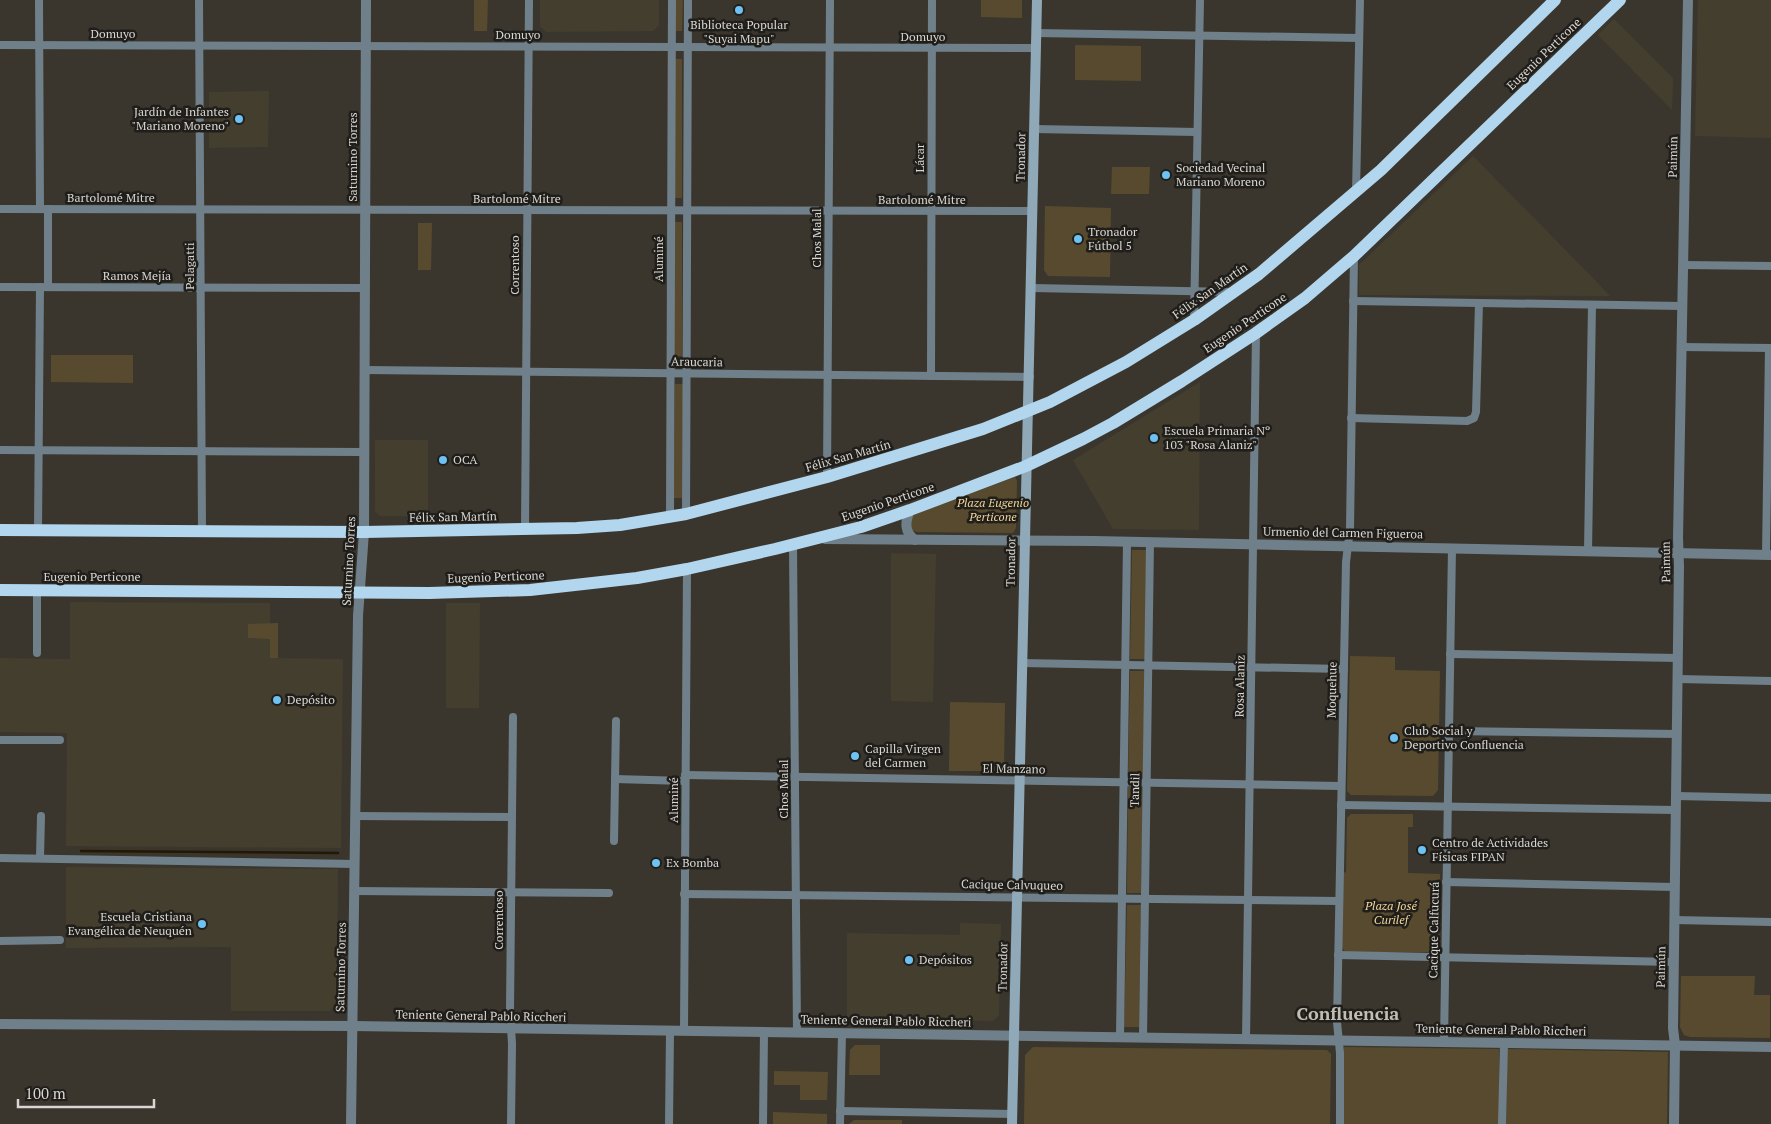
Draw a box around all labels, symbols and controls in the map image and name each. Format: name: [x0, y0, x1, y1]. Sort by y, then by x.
marker: Biblioteca Popular "Suyai Mapu": [733, 4, 745, 16]
street label: Eugenio Perticone: [1503, 14, 1584, 93]
place label: Biblioteca Popular "Suyai Mapu": [690, 17, 788, 46]
street label: Domuyo: [91, 26, 136, 41]
street label: Domuyo: [496, 27, 541, 42]
street label: Domuyo: [901, 29, 946, 44]
place label: Jardín de Infantes "Mariano Moreno": [131, 104, 229, 133]
street label: Saturnino Torres: [345, 112, 360, 202]
marker: Jardín de Infantes "Mariano Moreno": [233, 113, 245, 125]
street label: Tronador: [1013, 132, 1028, 182]
street label: Paimún: [1665, 136, 1680, 178]
street label: Lácar: [912, 143, 927, 172]
place label: Sociedad Vecinal Mariano Moreno: [1176, 160, 1266, 189]
marker: Sociedad Vecinal Mariano Moreno: [1160, 169, 1172, 181]
street label: Bartolomé Mitre: [67, 190, 155, 205]
street label: Bartolomé Mitre: [473, 191, 561, 206]
street label: Bartolomé Mitre: [878, 192, 966, 207]
street label: Chos Malal: [809, 208, 824, 268]
place label: Tronador Fútbol 5: [1088, 224, 1138, 253]
marker: Tronador Fútbol 5: [1072, 233, 1084, 245]
street label: Correntoso: [507, 235, 522, 295]
street label: Aluminé: [651, 236, 666, 282]
street label: Pelagatti: [182, 242, 197, 290]
street label: Félix San Martín: [1169, 259, 1250, 322]
street label: Ramos Mejía: [103, 268, 171, 283]
street label: Eugenio Perticone: [1200, 289, 1289, 356]
street label: Araucaria: [671, 354, 723, 369]
place label: Escuela Primaria Nº 103 "Rosa Alaniz": [1164, 423, 1270, 452]
marker: Escuela Primaria Nº 103 "Rosa Alaniz": [1148, 432, 1160, 444]
street label: Félix San Martín: [804, 436, 892, 475]
place label: OCA: [453, 452, 478, 467]
marker: OCA: [437, 454, 449, 466]
street label: Eugenio Perticone: [839, 479, 936, 524]
park label: Plaza Eugenio Perticone: [956, 495, 1029, 524]
street label: Félix San Martín: [409, 508, 497, 525]
street label: Saturnino Torres: [339, 516, 358, 606]
street label: Urmenio del Carmen Figueroa: [1263, 524, 1423, 541]
street label: Tronador: [1003, 537, 1018, 587]
street label: Paimún: [1658, 541, 1673, 583]
street label: Eugenio Perticone: [447, 567, 545, 586]
street label: Eugenio Perticone: [43, 569, 141, 584]
street label: Rosa Alaniz: [1231, 654, 1248, 717]
street label: Moquehue: [1324, 662, 1339, 718]
place label: Depósito: [287, 692, 335, 707]
marker: Depósito: [271, 694, 283, 706]
place label: Club Social y Deportivo Confluencia: [1404, 723, 1524, 752]
marker: Club Social y Deportivo Confluencia: [1388, 732, 1400, 744]
place label: Capilla Virgen del Carmen: [865, 741, 941, 770]
marker: Capilla Virgen del Carmen: [849, 750, 861, 762]
street label: Chos Malal: [776, 759, 791, 819]
street label: El Manzano: [982, 760, 1046, 777]
street label: Tandil: [1127, 772, 1142, 807]
street label: Aluminé: [666, 777, 681, 823]
place label: Centro de Actividades Físicas FIPAN: [1432, 835, 1548, 864]
marker: Centro de Actividades Físicas FIPAN: [1416, 844, 1428, 856]
place label: Ex Bomba: [666, 855, 719, 870]
marker: Ex Bomba: [650, 857, 662, 869]
street label: Cacique Calvuqueo: [961, 876, 1063, 893]
street label: Cacique Calfucurá: [1425, 881, 1442, 979]
street label: Correntoso: [491, 890, 506, 950]
park label: Plaza José Curilef: [1364, 898, 1417, 927]
place label: Escuela Cristiana Evangélica de Neuquén: [68, 909, 192, 938]
marker: Escuela Cristiana Evangélica de Neuquén: [196, 918, 208, 930]
street label: Saturnino Torres: [332, 922, 349, 1012]
street label: Tronador: [995, 942, 1010, 992]
street label: Paimún: [1653, 946, 1668, 988]
place label: Depósitos: [919, 952, 972, 967]
marker: Depósitos: [903, 954, 915, 966]
district label: Confluencia: [1297, 1001, 1399, 1025]
street label: Teniente General Pablo Riccheri: [395, 1007, 567, 1024]
street label: Teniente General Pablo Riccheri: [800, 1012, 972, 1029]
street label: Teniente General Pablo Riccheri: [1415, 1021, 1587, 1038]
scale bar: [18, 1076, 154, 1108]
text: 100 m: [25, 1083, 66, 1103]

